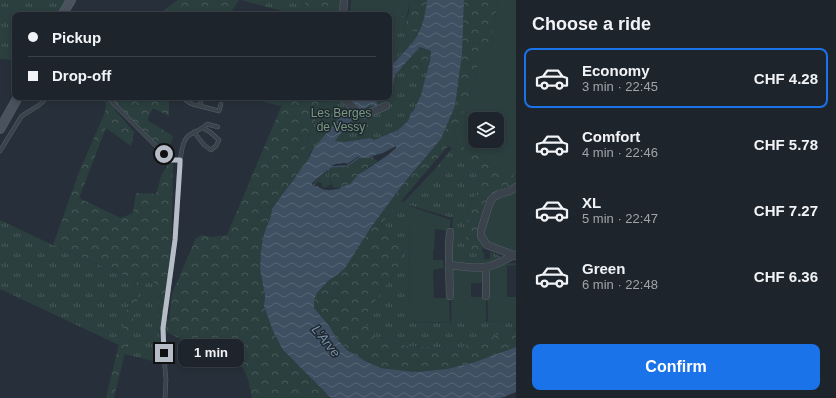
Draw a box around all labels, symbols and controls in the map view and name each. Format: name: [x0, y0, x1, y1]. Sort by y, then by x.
text: Choose a ride: [532, 14, 651, 34]
text: Pickup: [52, 29, 101, 46]
icon: car: [534, 60, 570, 96]
text: Economy: [582, 62, 650, 79]
text: Drop-off: [52, 67, 111, 84]
text: CHF 4.28: [754, 70, 818, 87]
text: 3 min · 22:45: [582, 79, 658, 94]
park label: Les Berges de Vessy: [311, 106, 371, 134]
map controls: [468, 112, 504, 148]
button: layers: [468, 112, 504, 148]
icon: car: [534, 126, 570, 162]
text: Comfort: [582, 128, 640, 145]
text: CHF 5.78: [754, 136, 818, 153]
route start: [155, 145, 173, 163]
text: 4 min · 22:46: [582, 145, 658, 160]
icon: car: [534, 192, 570, 228]
text: XL: [582, 194, 601, 211]
text: CHF 7.27: [754, 202, 818, 219]
text: 5 min · 22:47: [582, 211, 658, 226]
icon: car: [534, 258, 570, 294]
text: Green: [582, 260, 625, 277]
text: CHF 6.36: [754, 268, 818, 285]
text: 6 min · 22:48: [582, 277, 658, 292]
water label: L'Arve: [309, 322, 343, 360]
callout: 1 min: [178, 339, 244, 367]
route end: [155, 344, 173, 362]
button: Confirm: [532, 344, 820, 390]
text: 1 min: [194, 345, 228, 360]

